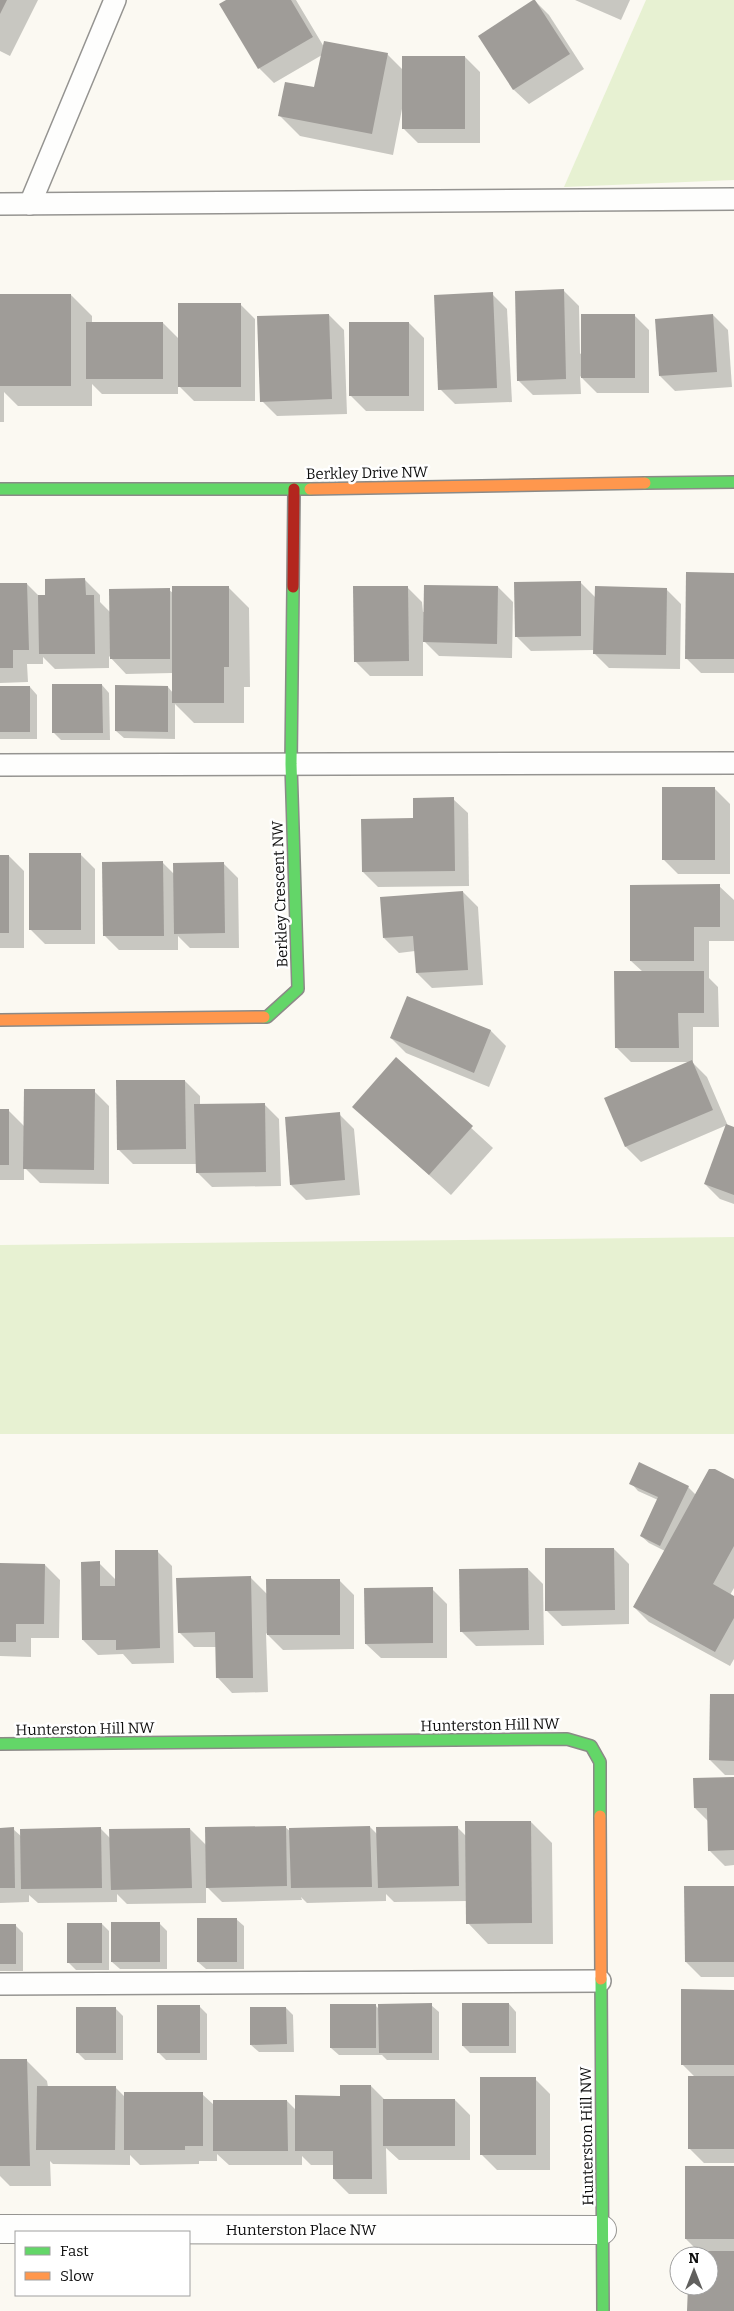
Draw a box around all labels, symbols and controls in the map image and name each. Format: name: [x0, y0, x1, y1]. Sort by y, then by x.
street label: Berkley Drive NW: [306, 463, 429, 483]
street label: Berkley Crescent NW: [268, 820, 292, 968]
street label: Hunterston Hill NW: [420, 1715, 560, 1735]
street label: Hunterston Hill NW: [15, 1719, 155, 1739]
street label: Hunterston Hill NW: [577, 2066, 597, 2206]
street label: Hunterston Place NW: [226, 2221, 377, 2239]
legend: [15, 2231, 190, 2296]
text: Fast: [60, 2242, 89, 2260]
north arrow: [669, 2246, 719, 2296]
text: N: [689, 2250, 700, 2267]
text: Slow: [60, 2267, 95, 2285]

